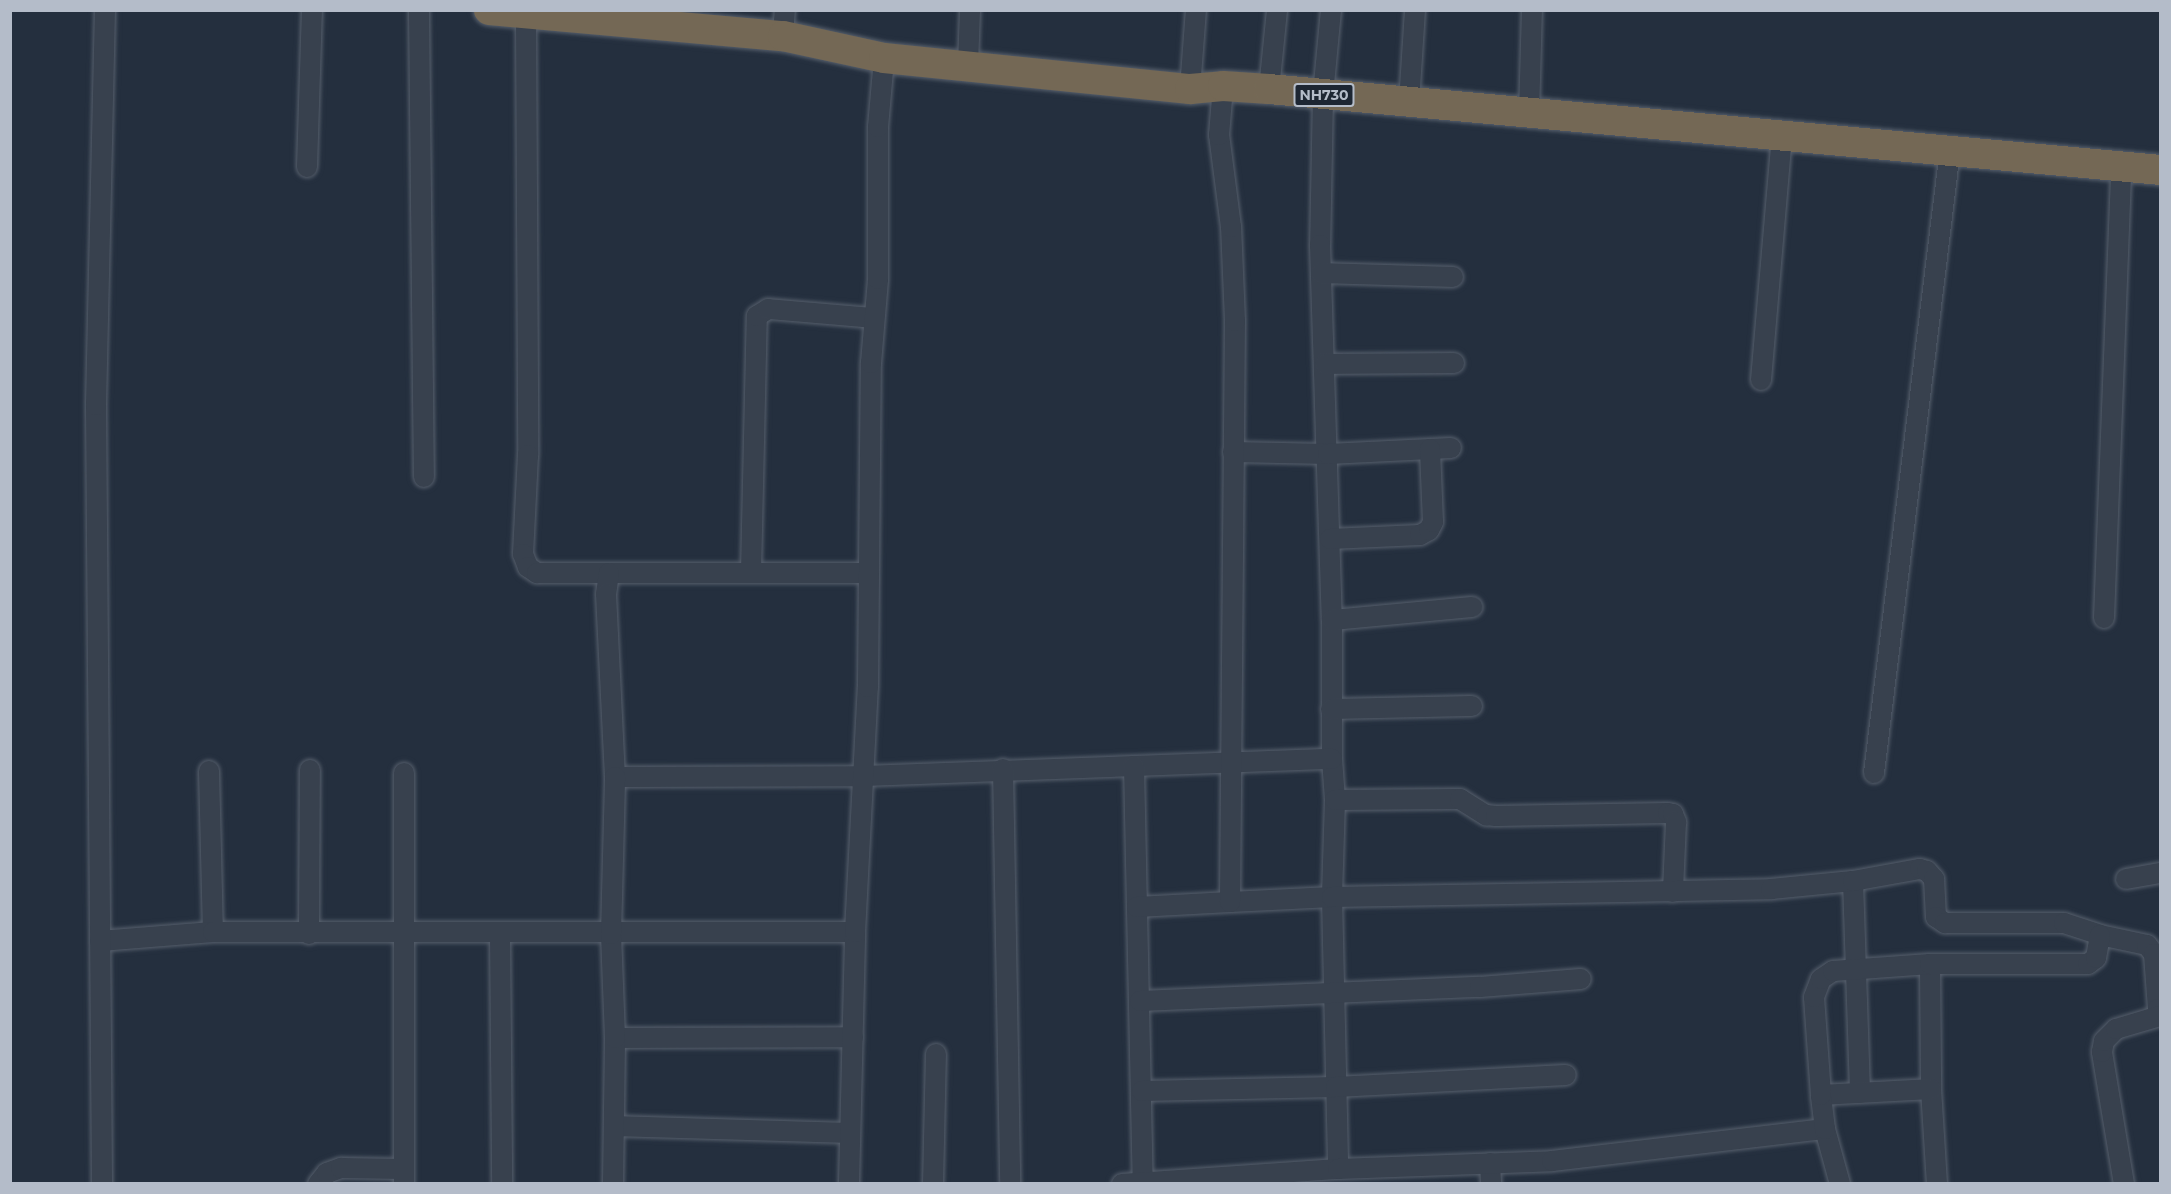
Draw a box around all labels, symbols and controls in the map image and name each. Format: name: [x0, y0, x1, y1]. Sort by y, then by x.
road number: NH730: [1292, 84, 1356, 106]

